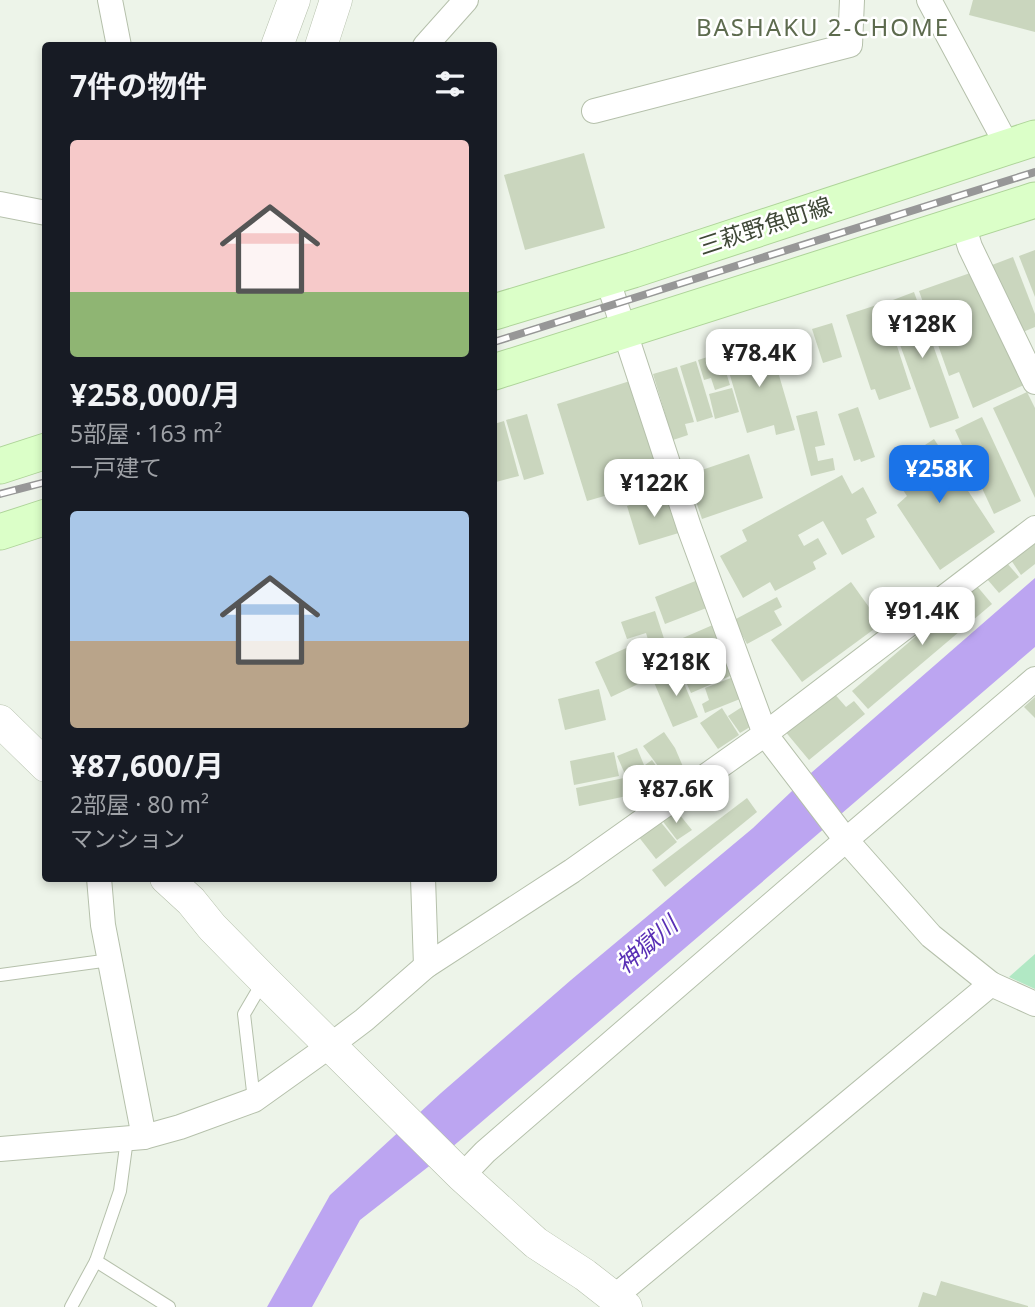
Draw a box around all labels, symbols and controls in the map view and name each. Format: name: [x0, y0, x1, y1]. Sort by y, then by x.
district label: BASHAKU 2-CHOME: [696, 10, 950, 43]
text: 7件の物件: [70, 65, 207, 106]
icon: filters: [431, 65, 469, 103]
icon: home: [207, 186, 333, 312]
street label: 三萩野魚町線: [694, 189, 835, 262]
pin: ¥128K: [873, 300, 971, 360]
text: ¥128K: [888, 307, 956, 339]
pin: ¥78.4K: [702, 330, 816, 389]
text: ¥78.4K: [722, 336, 796, 368]
text: ¥258,000/月: [70, 374, 241, 415]
text: 5部屋 · 163 m²: [70, 417, 222, 449]
pin: ¥258K: [890, 446, 988, 505]
text: 一戸建て: [70, 451, 162, 483]
text: ¥258K: [905, 452, 973, 484]
pin: ¥122K: [605, 460, 703, 519]
text: ¥122K: [620, 466, 688, 498]
icon: home: [207, 557, 333, 683]
pin: ¥91.4K: [865, 588, 979, 647]
text: ¥91.4K: [885, 594, 959, 626]
pin: ¥218K: [627, 638, 725, 698]
text: ¥218K: [642, 645, 710, 677]
text: ¥87,600/月: [70, 745, 224, 786]
pin: ¥87.6K: [619, 766, 733, 825]
text: ¥87.6K: [639, 772, 713, 804]
text: 2部屋 · 80 m²: [70, 788, 209, 820]
text: マンション: [70, 822, 185, 854]
water label: 神獄川: [608, 906, 686, 980]

